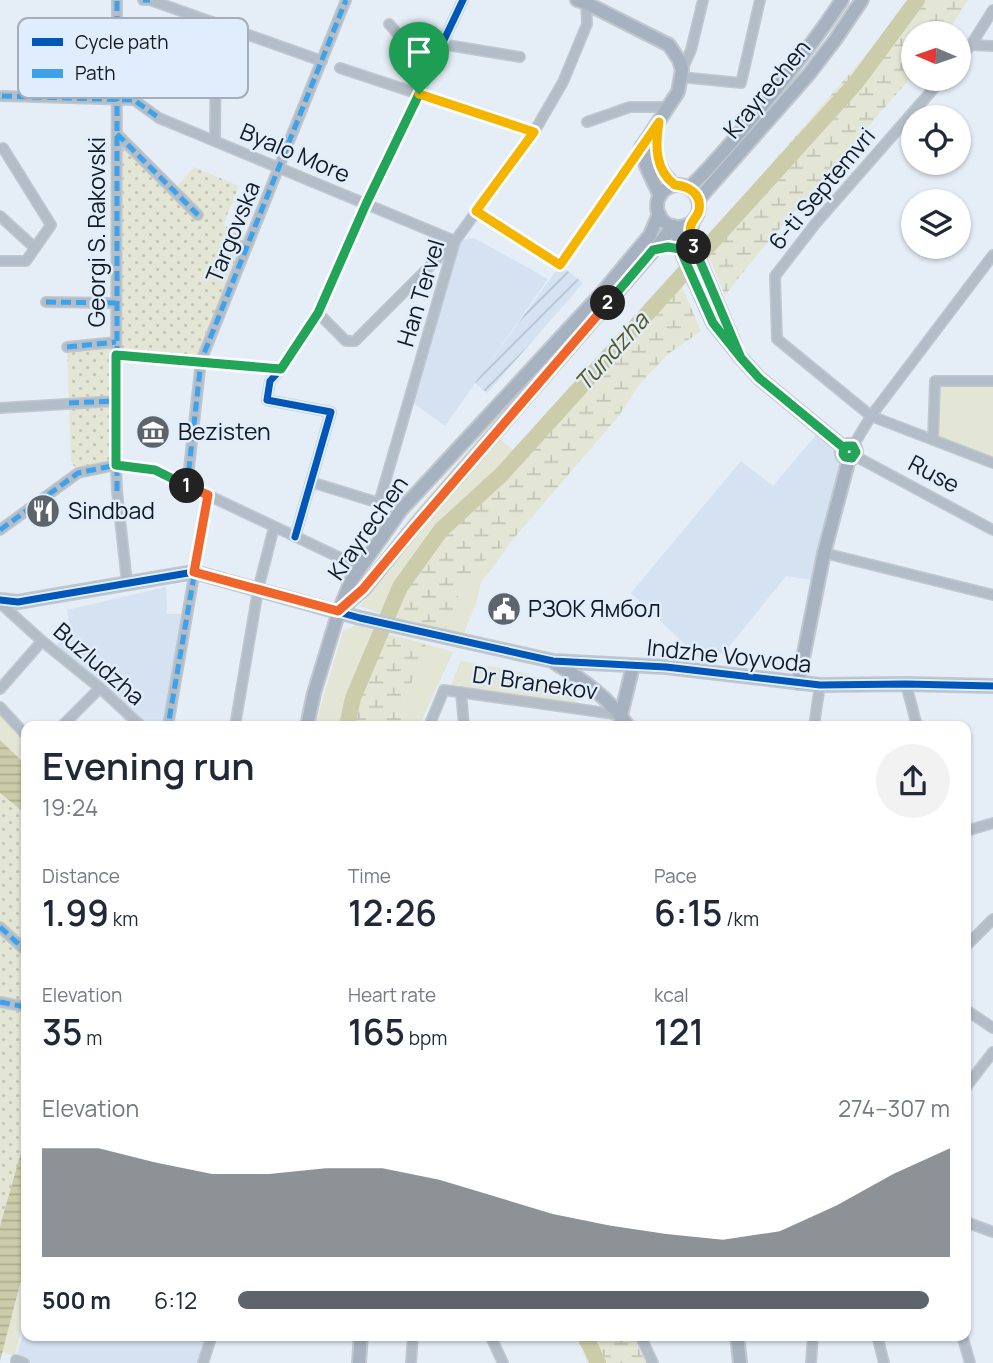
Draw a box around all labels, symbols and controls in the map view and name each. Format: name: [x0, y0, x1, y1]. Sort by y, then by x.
legend: [18, 18, 248, 98]
north arrow: [901, 21, 971, 91]
map controls: [901, 21, 971, 259]
pin: [389, 22, 449, 94]
text: Cycle path: [75, 29, 169, 55]
street label: Krayrechen: [715, 32, 817, 145]
icon: arrive: [400, 33, 438, 71]
text: Path: [75, 60, 115, 86]
button: locate: [901, 105, 971, 175]
street label: Byalo More: [235, 115, 355, 190]
street label: 6-ti Septemvri: [761, 120, 882, 256]
street label: Georgi S. Rakovski: [80, 137, 112, 327]
street label: Targovska: [197, 176, 267, 287]
button: layers: [901, 189, 971, 259]
pin: 3: [676, 230, 712, 264]
text: 3: [688, 233, 699, 259]
street label: Han Tervel: [389, 235, 451, 350]
pin: 2: [590, 286, 626, 320]
text: 2: [602, 289, 613, 315]
water label: Tundzha: [566, 303, 656, 398]
museum icon: Bezisten: [134, 413, 172, 451]
place label: Bezisten: [178, 415, 271, 447]
street label: Ruse: [903, 446, 966, 500]
pin: 1: [170, 468, 204, 504]
street label: Krayrechen: [320, 469, 415, 586]
text: 1: [182, 472, 191, 498]
restaurant icon: Sindbad: [24, 492, 62, 530]
place label: Sindbad: [68, 494, 155, 526]
public building icon: РЗОК Ямбол: [485, 590, 523, 628]
place label: РЗОК Ямбол: [528, 592, 661, 624]
street label: Buzludzha: [47, 615, 152, 712]
street label: Indzhe Voyvoda: [645, 630, 813, 680]
street label: Dr Branekov: [470, 657, 600, 707]
text: Evening run: [42, 739, 255, 791]
button: share: [876, 744, 950, 818]
text: 19:24: [42, 791, 98, 823]
text: Distance: [42, 863, 120, 889]
text: Time: [348, 863, 391, 889]
text: Pace: [654, 863, 697, 889]
text: 1.99: [42, 889, 109, 937]
text: 12:26: [348, 889, 437, 937]
text: 6:15: [654, 889, 722, 937]
text: km: [109, 906, 138, 932]
text: /km: [722, 906, 759, 932]
text: Elevation: [42, 982, 122, 1008]
text: Heart rate: [348, 982, 436, 1008]
text: kcal: [654, 982, 689, 1008]
text: 35: [42, 1008, 82, 1056]
text: 165: [348, 1008, 405, 1056]
text: 121: [654, 1008, 704, 1056]
text: m: [82, 1025, 102, 1051]
text: bpm: [405, 1025, 447, 1051]
text: Elevation: [42, 1092, 139, 1124]
text: 274–307 m: [838, 1092, 950, 1124]
text: 500 m: [42, 1284, 111, 1316]
text: 6:12: [154, 1284, 197, 1316]

